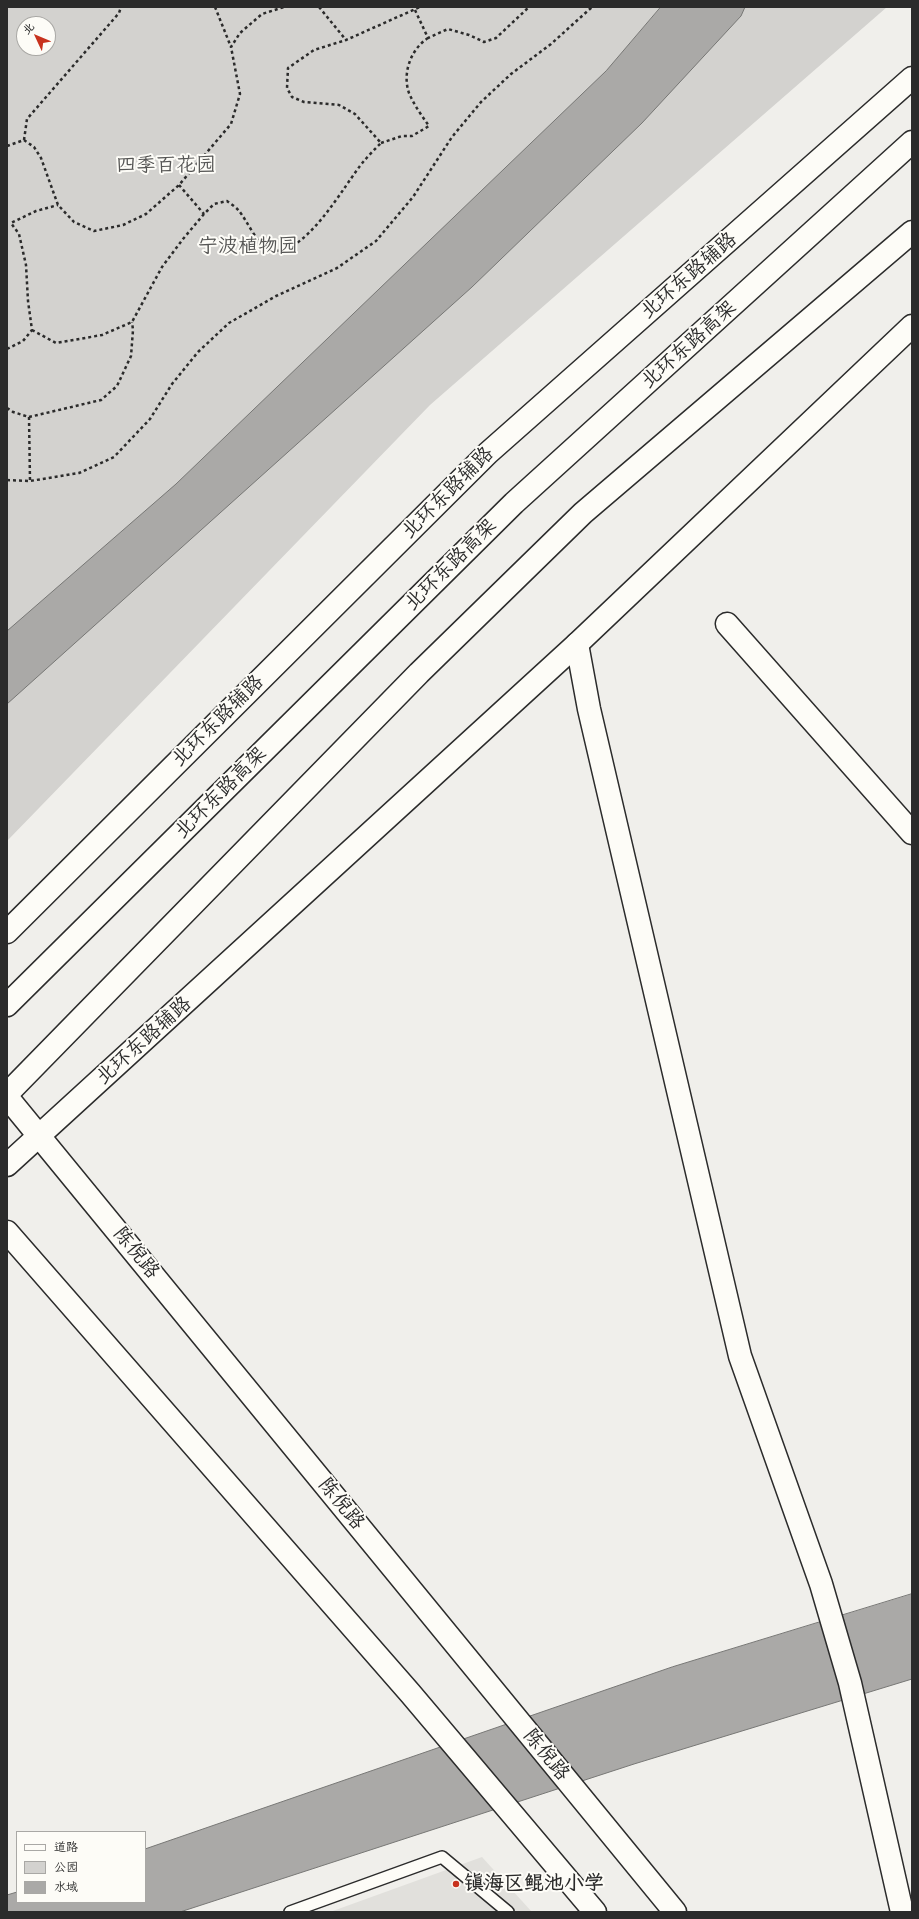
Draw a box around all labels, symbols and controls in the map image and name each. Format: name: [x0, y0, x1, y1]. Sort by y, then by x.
north arrow: [16, 16, 56, 56]
text: 北: [19, 20, 37, 37]
park label: 四季百花园: [116, 154, 216, 178]
street label: 北环东路辅路: [636, 228, 742, 324]
park label: 宁波植物园: [198, 235, 298, 259]
street label: 北环东路高架: [636, 296, 742, 394]
street label: 北环东路辅路: [397, 442, 499, 544]
street label: 北环东路高架: [400, 514, 502, 616]
street label: 北环东路辅路: [167, 670, 269, 772]
street label: 北环东路高架: [170, 742, 272, 844]
street label: 北环东路辅路: [91, 992, 197, 1090]
street label: 陈倪路: [108, 1222, 164, 1284]
street label: 陈倪路: [313, 1473, 369, 1535]
street label: 陈倪路: [518, 1724, 574, 1786]
legend: [16, 1831, 146, 1903]
text: 道路: [54, 1839, 78, 1855]
text: 公园: [54, 1859, 78, 1875]
place label: 镇海区鲲池小学: [464, 1872, 604, 1896]
text: 水域: [54, 1879, 78, 1895]
marker: 镇海区鲲池小学: [451, 1879, 461, 1889]

